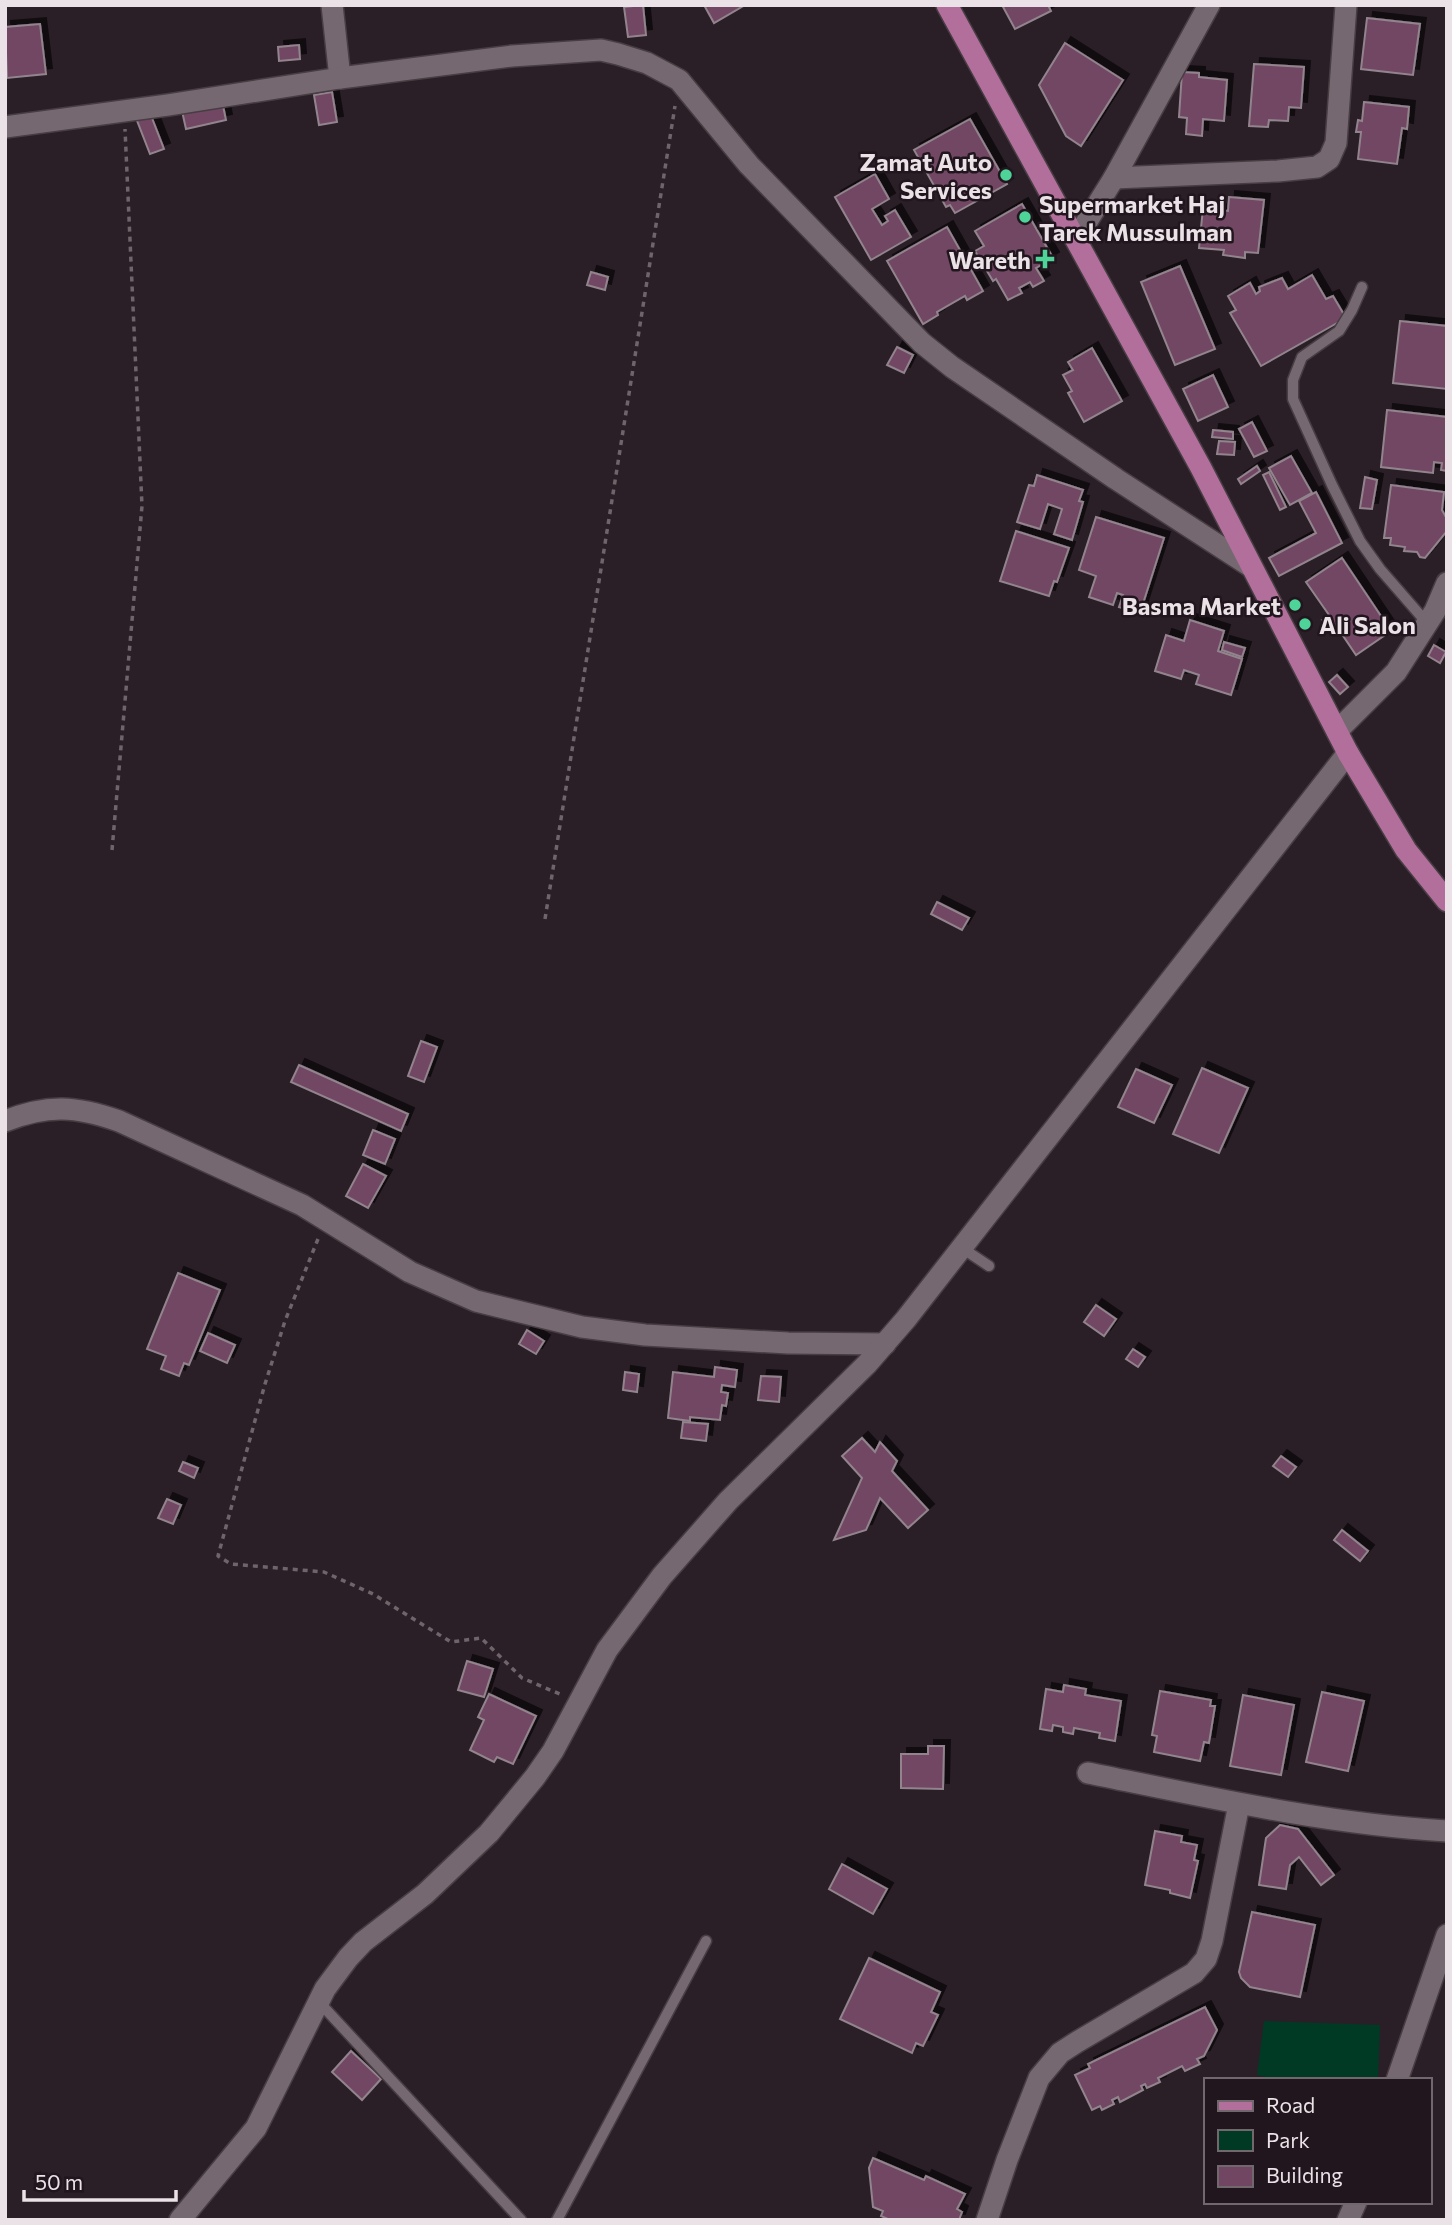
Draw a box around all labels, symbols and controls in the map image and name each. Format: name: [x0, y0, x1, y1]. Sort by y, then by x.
place label: Zamat Auto Services: [859, 147, 992, 204]
marker: Zamat Auto Services: [998, 167, 1014, 183]
place label: Supermarket Haj Tarek Mussulman: [1039, 189, 1233, 246]
marker: Supermarket Haj Tarek Mussulman: [1017, 209, 1033, 225]
place label: Wareth: [948, 245, 1031, 274]
marker: Wareth: [1037, 251, 1053, 267]
place label: Basma Market: [1122, 591, 1281, 620]
marker: Basma Market: [1287, 597, 1303, 613]
place label: Ali Salon: [1319, 610, 1416, 639]
marker: Ali Salon: [1297, 616, 1313, 632]
legend: [1204, 2078, 1431, 2204]
text: Road: [1266, 2092, 1315, 2117]
text: Park: [1266, 2127, 1310, 2152]
scale bar: [24, 2158, 177, 2202]
text: Building: [1266, 2162, 1343, 2187]
text: 50 m: [35, 2169, 83, 2194]

